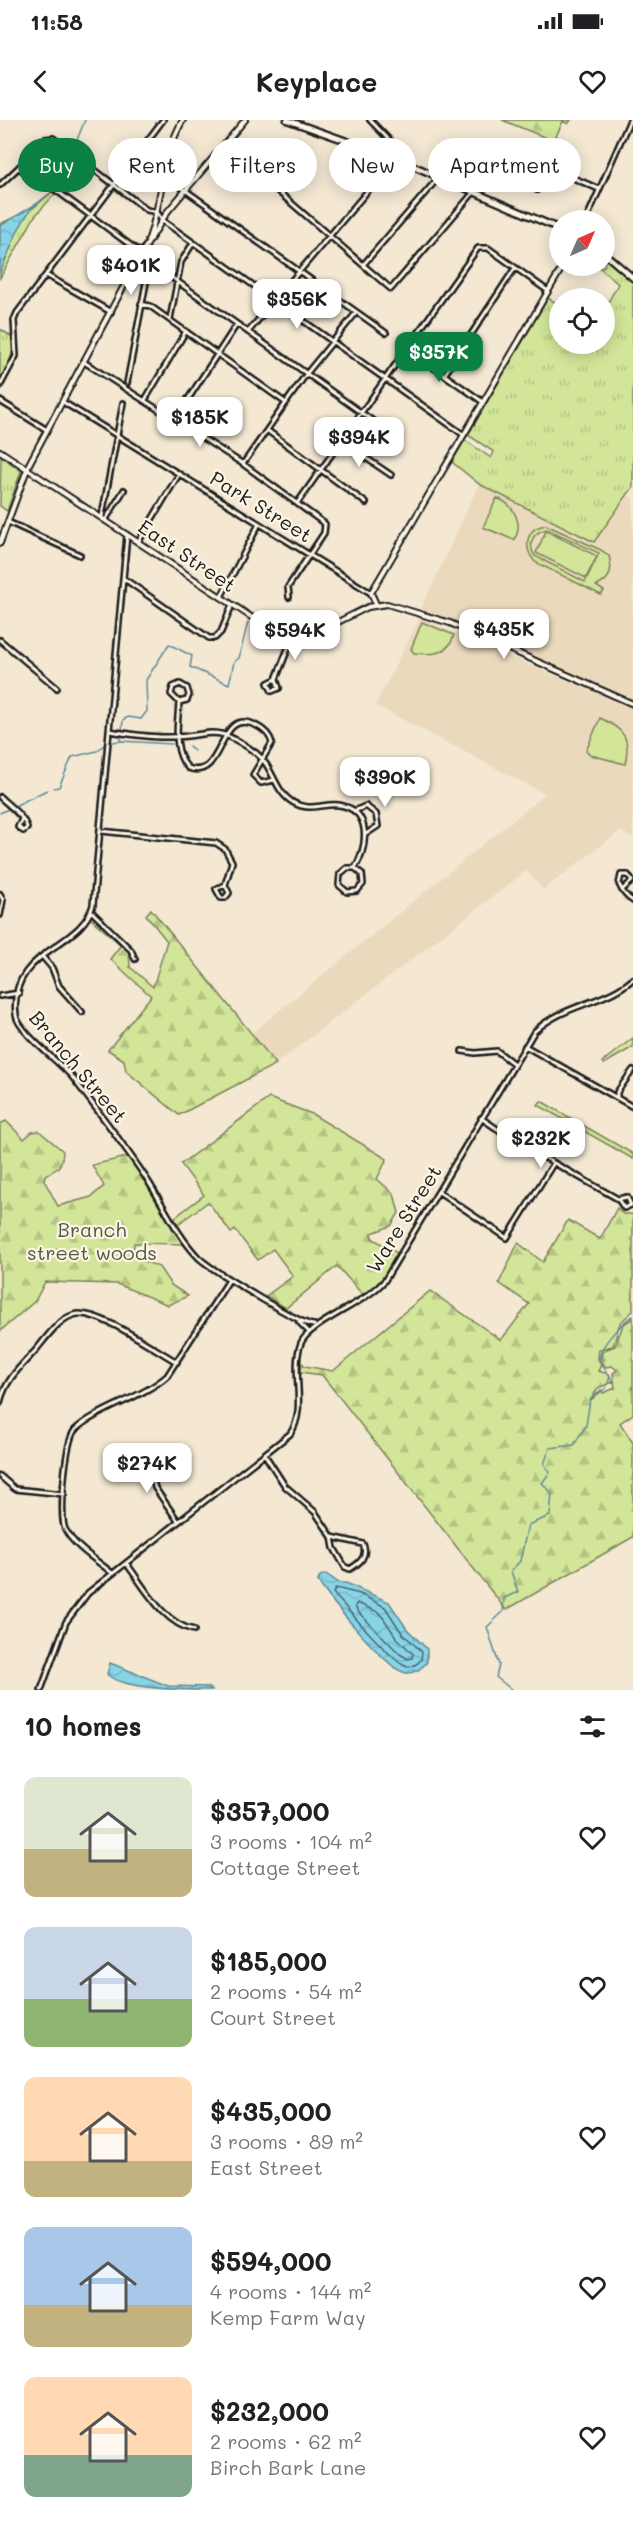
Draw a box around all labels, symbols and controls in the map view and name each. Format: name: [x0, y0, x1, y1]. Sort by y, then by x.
text: 11:58: [30, 7, 83, 36]
text: Keyplace: [256, 64, 377, 99]
icon: back: [24, 65, 57, 98]
icon: heart: [576, 65, 609, 98]
chip: Buy: [18, 138, 96, 192]
chip: Rent: [108, 138, 197, 192]
chip: Filters: [209, 138, 317, 192]
chip: New: [329, 138, 416, 192]
chip: Apartment: [428, 138, 581, 192]
north arrow: [549, 210, 615, 276]
map controls: [549, 210, 615, 354]
pin: $401K: [89, 245, 173, 296]
text: $401K: [101, 251, 161, 277]
pin: $356K: [255, 279, 339, 330]
text: $356K: [266, 285, 328, 311]
button: locate: [549, 288, 615, 354]
pin: $357K: [397, 332, 481, 383]
text: $357K: [409, 338, 469, 364]
pin: $185K: [158, 397, 242, 448]
text: $185K: [171, 403, 229, 429]
pin: $394K: [317, 417, 401, 468]
text: $394K: [328, 423, 390, 449]
street label: Park Street: [206, 465, 317, 548]
street label: East Street: [134, 513, 241, 597]
pin: $435K: [462, 609, 546, 660]
pin: $594K: [253, 610, 337, 661]
text: $435K: [473, 615, 535, 641]
text: $594K: [264, 616, 326, 642]
pin: $390K: [343, 757, 427, 808]
text: $390K: [354, 763, 416, 789]
street label: Branch Street: [24, 1005, 133, 1128]
pin: $232K: [499, 1118, 583, 1169]
text: $232K: [511, 1124, 571, 1150]
street label: Ware Street: [360, 1160, 447, 1277]
park label: Branch street woods: [27, 1216, 157, 1265]
pin: $274K: [105, 1443, 189, 1494]
text: $274K: [117, 1449, 177, 1475]
text: 10 homes: [24, 1709, 142, 1743]
icon: filters: [576, 1710, 609, 1743]
text: $357,000: [210, 1794, 329, 1828]
icon: home: [72, 1801, 144, 1873]
icon: heart: [576, 1821, 609, 1854]
text: 3 rooms · 104 m²: [210, 1828, 372, 1854]
text: Cottage Street: [210, 1854, 360, 1880]
text: $185,000: [210, 1944, 327, 1978]
icon: home: [72, 1951, 144, 2023]
icon: heart: [576, 1971, 609, 2004]
text: 2 rooms · 54 m²: [210, 1978, 362, 2004]
text: Court Street: [210, 2004, 336, 2030]
text: $435,000: [210, 2094, 331, 2128]
icon: home: [72, 2101, 144, 2173]
icon: heart: [576, 2121, 609, 2154]
text: 3 rooms · 89 m²: [210, 2128, 363, 2154]
text: East Street: [210, 2154, 323, 2180]
text: $594,000: [210, 2244, 332, 2278]
icon: home: [72, 2251, 144, 2323]
icon: heart: [576, 2271, 609, 2304]
text: 4 rooms · 144 m²: [210, 2278, 371, 2304]
text: Kemp Farm Way: [210, 2304, 366, 2330]
text: $232,000: [210, 2394, 329, 2428]
icon: home: [72, 2401, 144, 2473]
icon: heart: [576, 2421, 609, 2454]
text: 2 rooms · 62 m²: [210, 2428, 362, 2454]
text: Birch Bark Lane: [210, 2454, 366, 2480]

